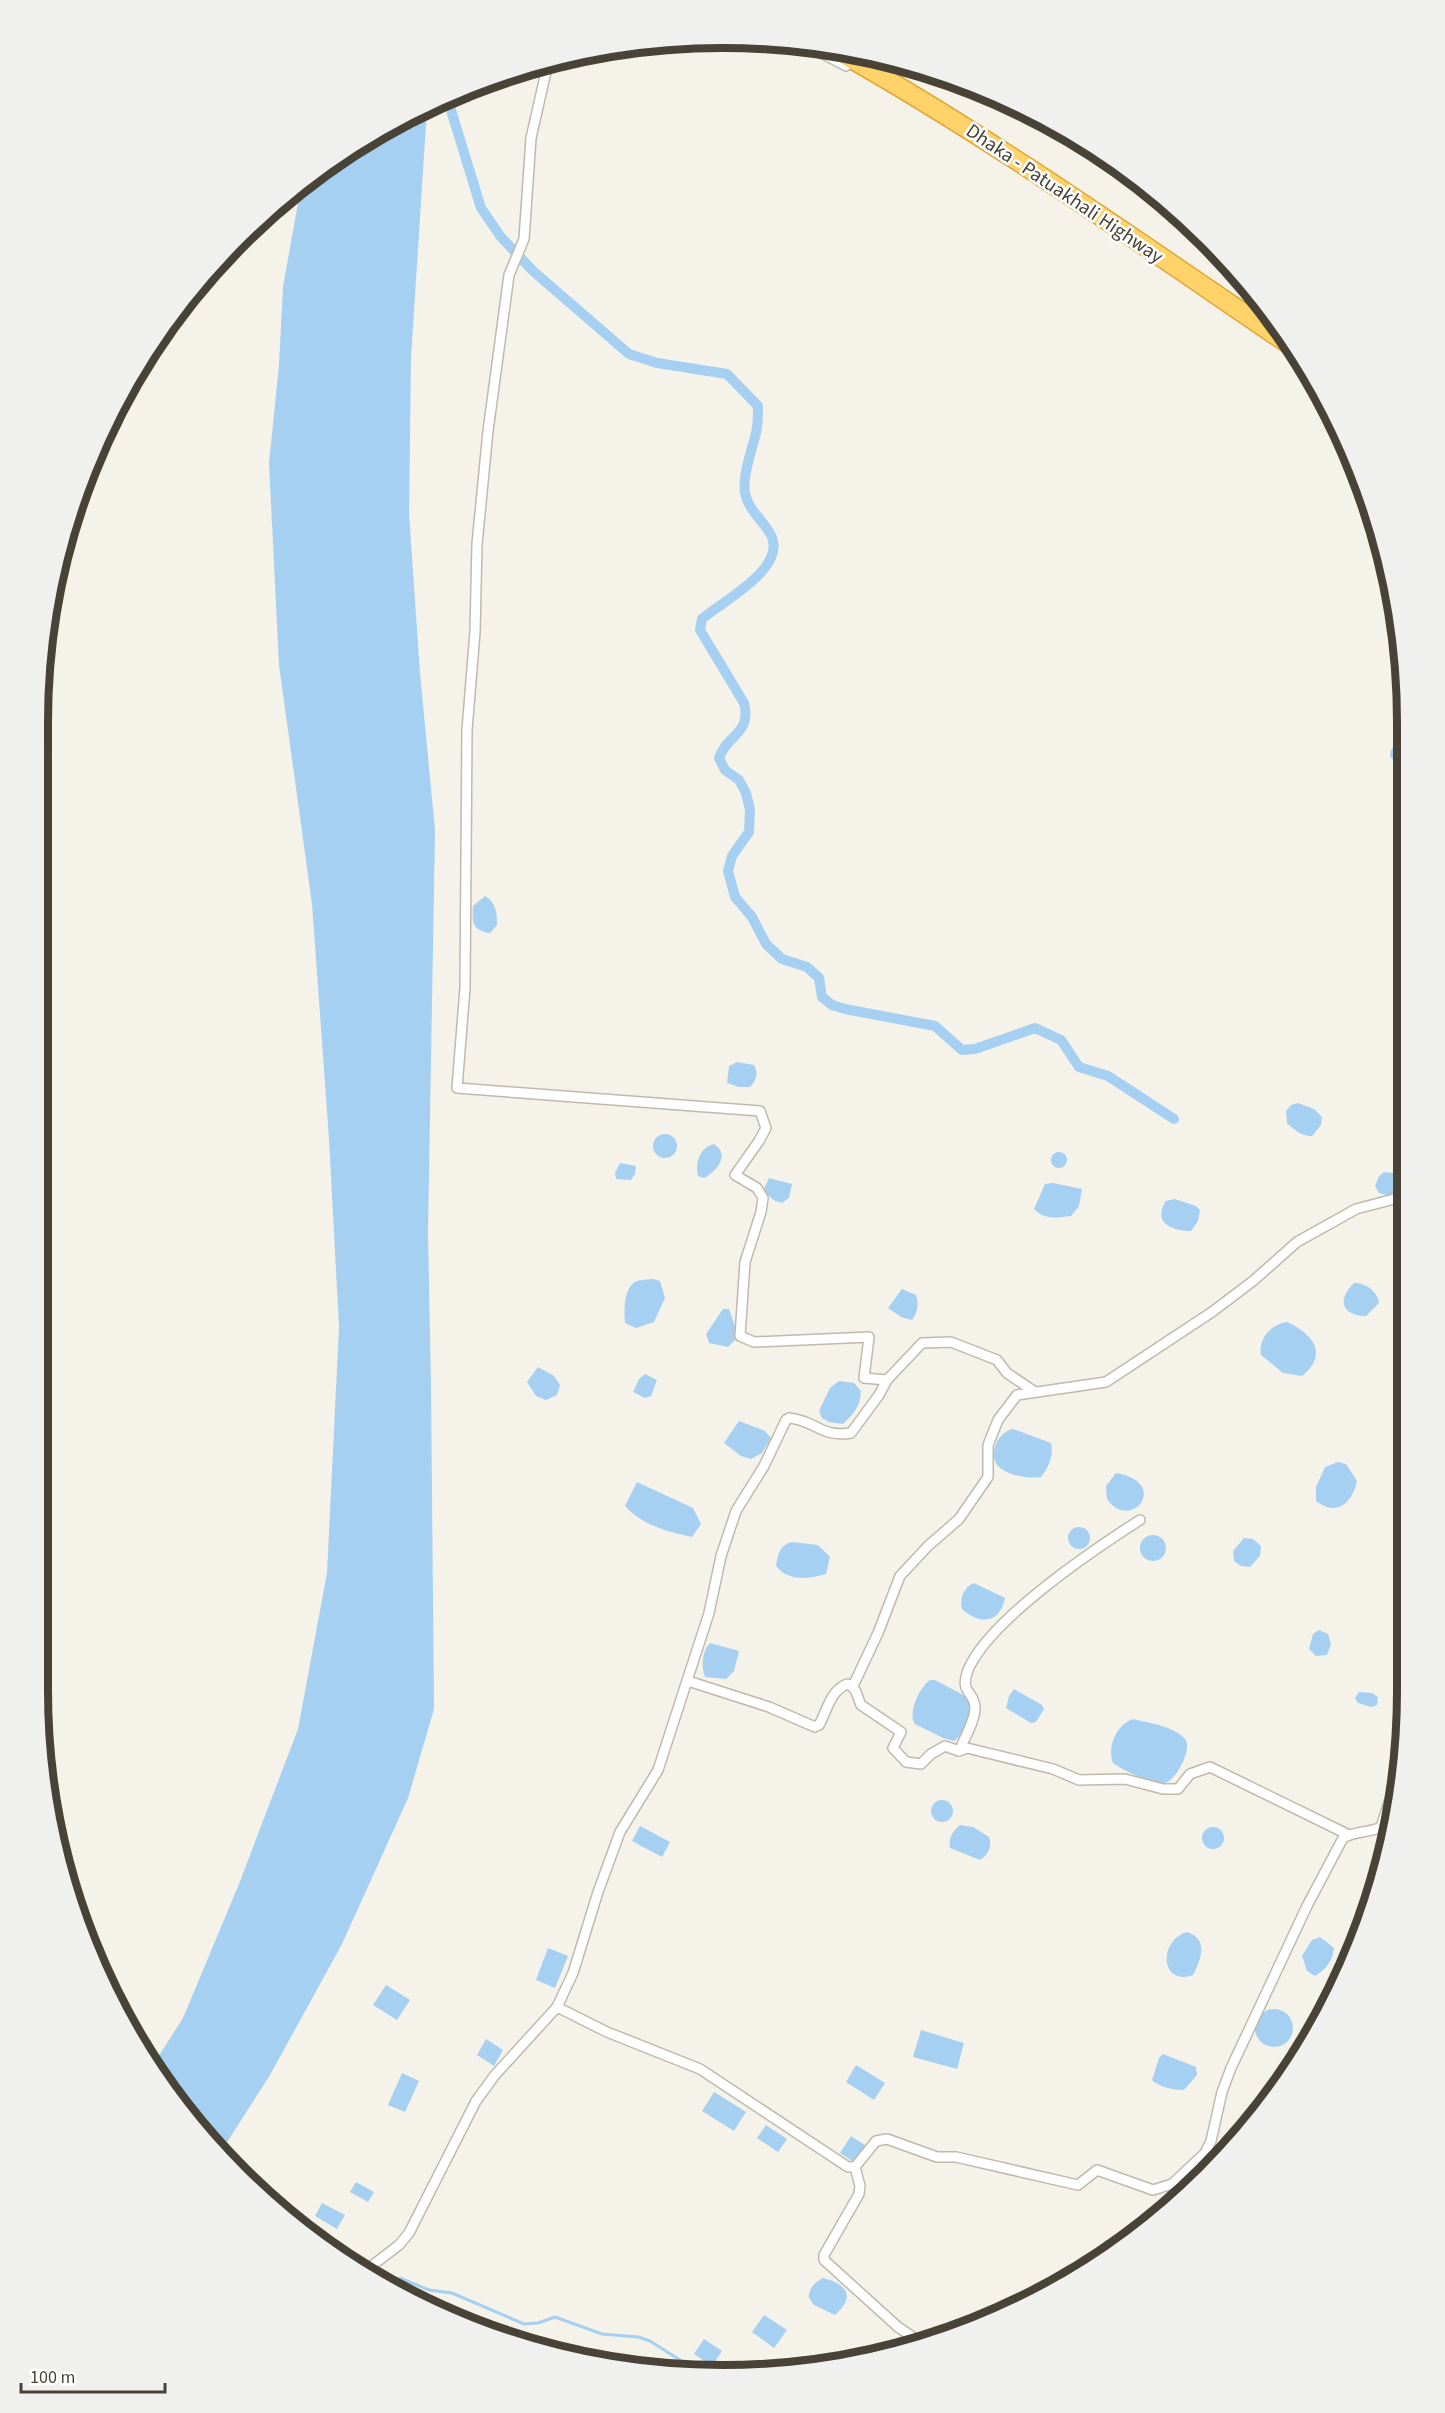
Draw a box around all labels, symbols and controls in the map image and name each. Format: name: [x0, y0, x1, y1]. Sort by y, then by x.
street label: Dhaka - Patuakhali Highway: [960, 117, 1169, 271]
scale bar: [21, 2356, 165, 2394]
text: 100 m: [30, 2365, 75, 2390]

